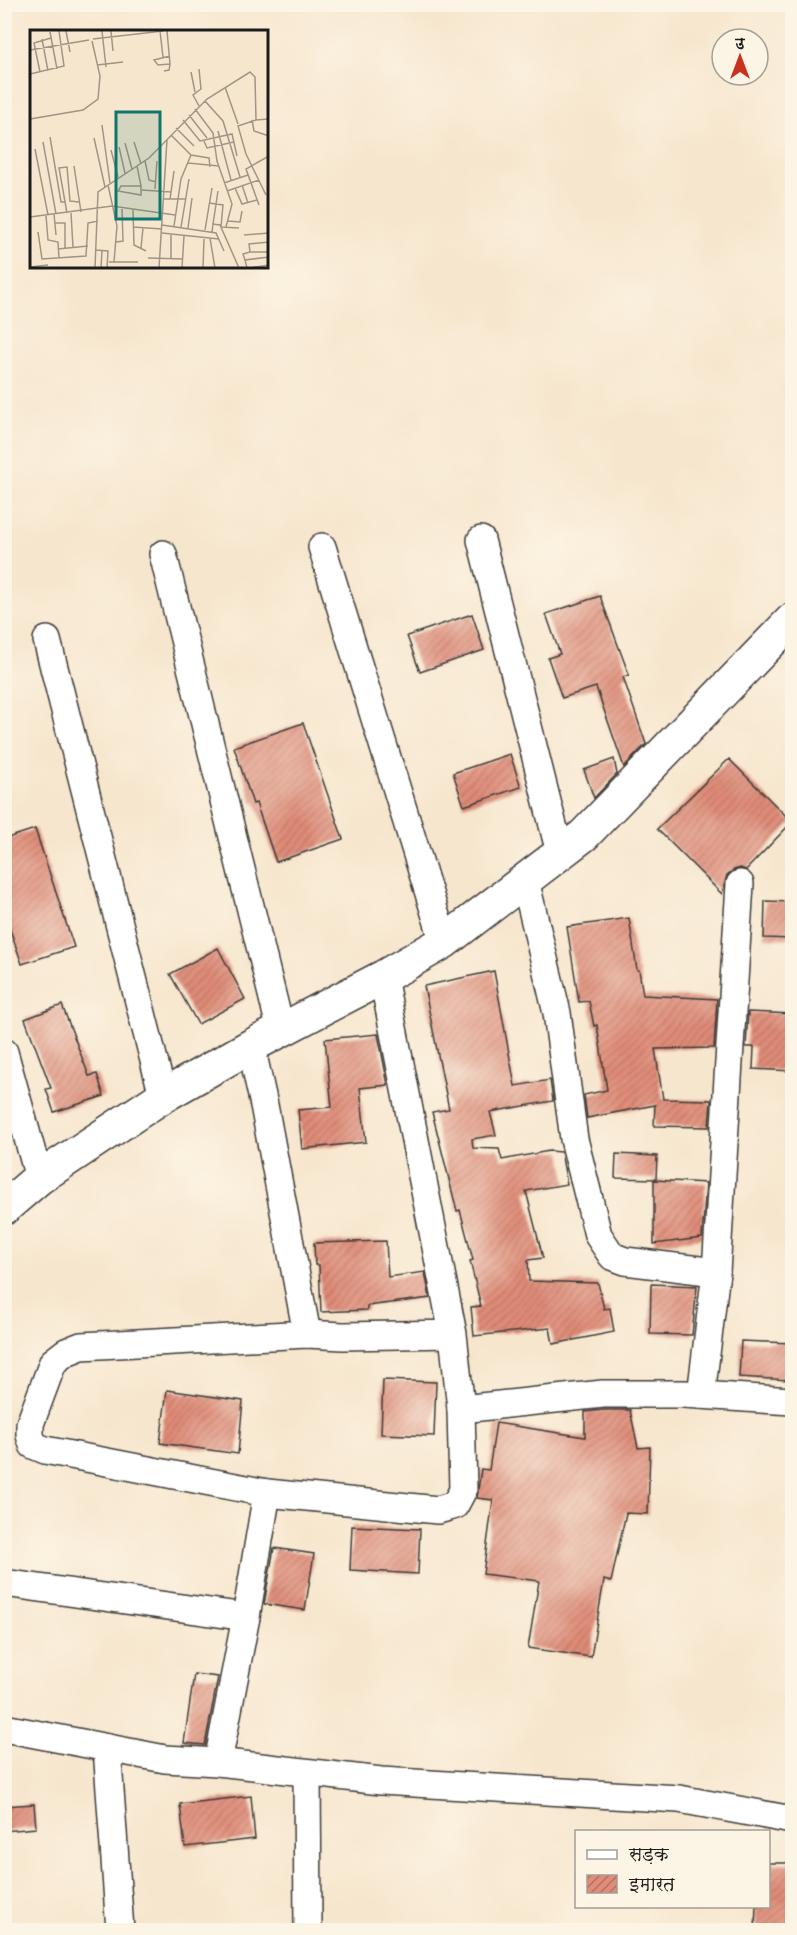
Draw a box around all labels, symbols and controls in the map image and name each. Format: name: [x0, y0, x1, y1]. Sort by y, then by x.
north arrow: [710, 27, 770, 87]
inset map: [30, 30, 268, 268]
text: उ: [734, 33, 745, 56]
legend: [575, 1830, 770, 1908]
text: सड़क: [628, 1844, 670, 1869]
text: इमारत: [628, 1874, 675, 1899]

